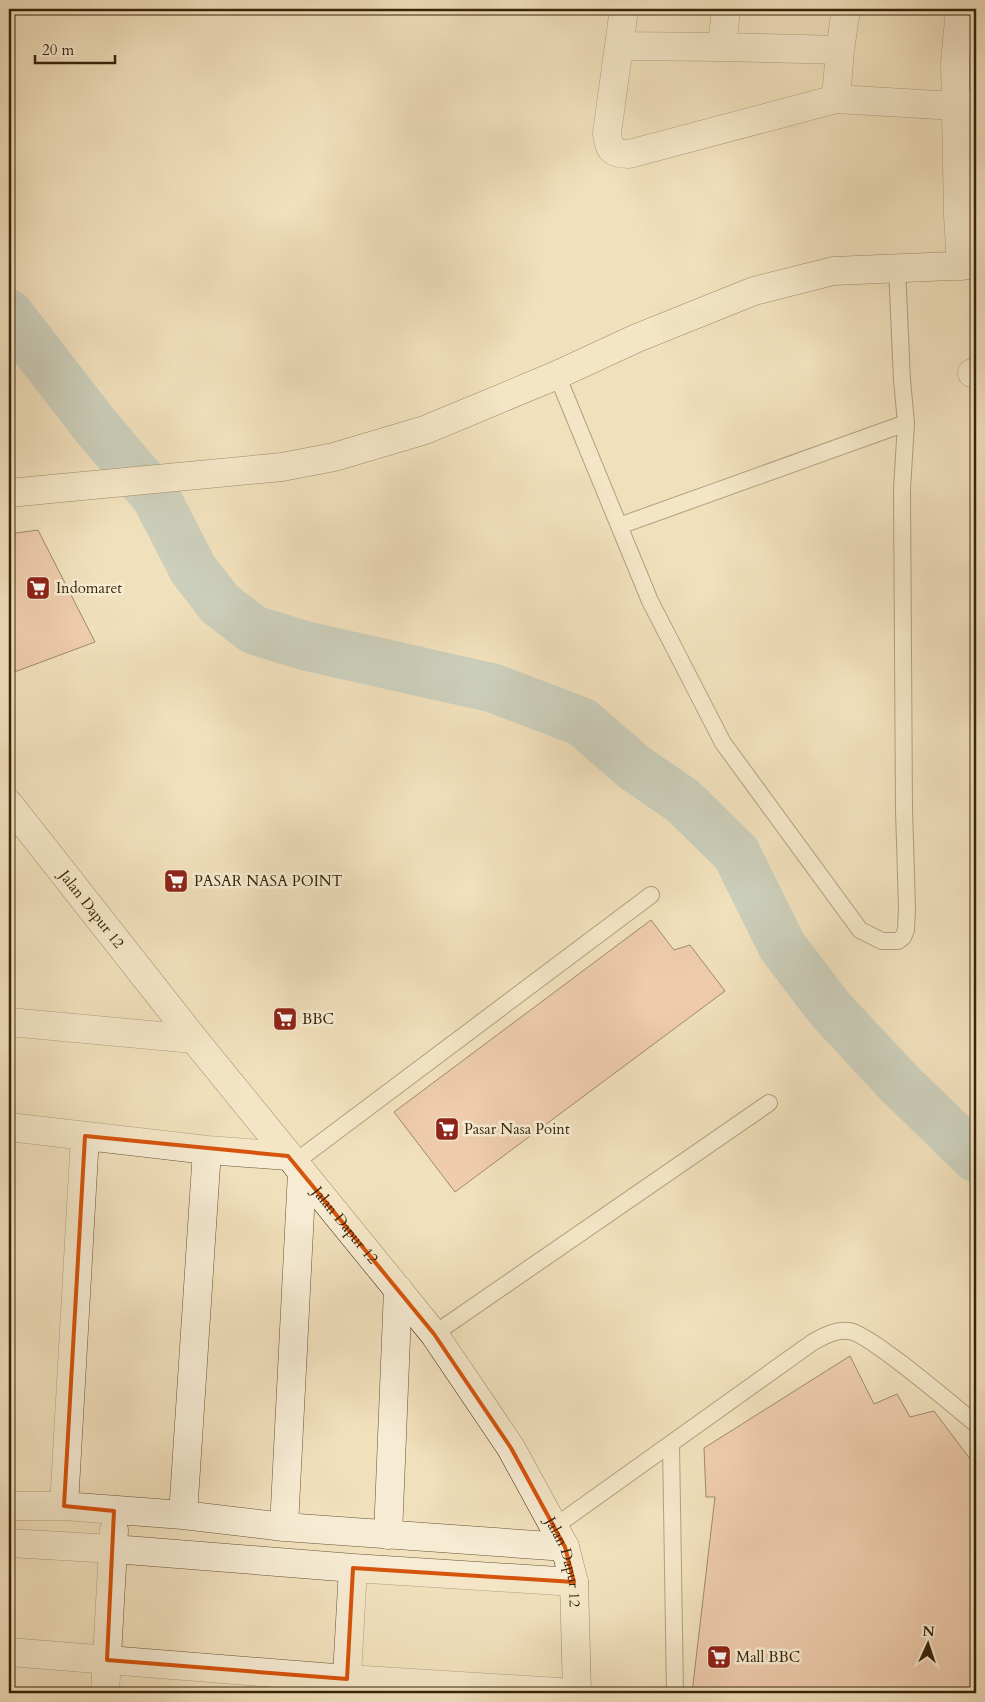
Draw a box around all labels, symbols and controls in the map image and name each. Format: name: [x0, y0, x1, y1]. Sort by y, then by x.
scale bar: [35, 32, 115, 64]
text: 20 m: [42, 40, 74, 60]
supermarket icon: Indomaret: [25, 575, 51, 601]
place label: Indomaret: [56, 578, 122, 598]
street label: Jalan Dapur 12: [54, 865, 129, 953]
supermarket icon: PASAR NASA POINT: [163, 868, 189, 894]
place label: PASAR NASA POINT: [194, 871, 343, 891]
supermarket icon: BBC: [272, 1006, 298, 1032]
place label: BBC: [302, 1009, 334, 1029]
supermarket icon: Pasar Nasa Point: [434, 1116, 460, 1142]
place label: Pasar Nasa Point: [464, 1119, 570, 1139]
street label: Jalan Dapur 12: [307, 1181, 383, 1268]
street label: Jalan Dapur 12: [540, 1512, 585, 1608]
north arrow: [902, 1620, 952, 1670]
text: N: [922, 1622, 935, 1641]
supermarket icon: Mall BBC: [706, 1644, 732, 1670]
place label: Mall BBC: [736, 1647, 800, 1667]

